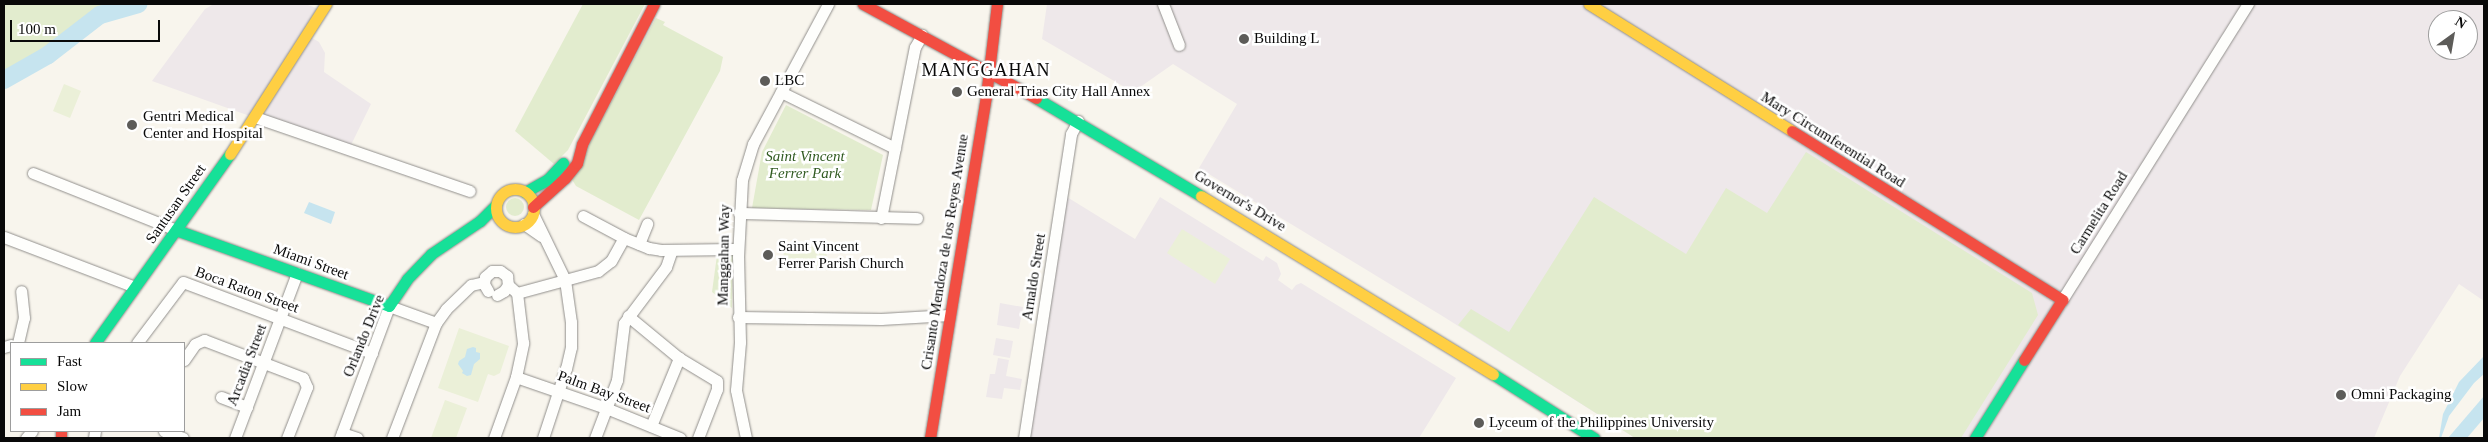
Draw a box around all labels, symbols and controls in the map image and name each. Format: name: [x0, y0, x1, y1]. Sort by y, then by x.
scale bar: [12, 10, 162, 42]
north arrow: [2428, 10, 2478, 60]
text: N: [2452, 14, 2469, 32]
text: 100 m: [18, 21, 56, 37]
place label: Building L: [1254, 30, 1319, 48]
marker: Building L: [1238, 33, 1250, 45]
district label: MANGGAHAN: [920, 59, 1052, 81]
place label: LBC: [775, 72, 804, 90]
marker: LBC: [759, 75, 771, 87]
place label: General Trias City Hall Annex: [967, 83, 1151, 101]
marker: General Trias City Hall Annex: [951, 86, 963, 98]
street label: Mary Circumferential Road: [1758, 88, 1908, 192]
place label: Gentri Medical Center and Hospital: [143, 107, 263, 142]
marker: Gentri Medical Center and Hospital: [125, 118, 139, 132]
street label: Crisanto Mendoza de los Reyes Avenue: [917, 132, 973, 372]
park label: Saint Vincent Ferrer Park: [765, 147, 845, 182]
street label: Santusan Street: [142, 161, 210, 247]
street label: Governor's Drive: [1191, 167, 1289, 235]
street label: Carmelita Road: [2066, 168, 2132, 258]
street label: Manggahan Way: [714, 204, 734, 306]
street label: Arnaldo Street: [1018, 232, 1050, 322]
place label: Saint Vincent Ferrer Parish Church: [778, 237, 904, 272]
street label: Miami Street: [271, 240, 351, 284]
marker: Saint Vincent Ferrer Parish Church: [762, 249, 774, 261]
street label: Boca Raton Street: [193, 263, 301, 317]
street label: Orlando Drive: [339, 292, 389, 380]
street label: Arcadia Street: [223, 322, 271, 408]
legend: [10, 342, 185, 432]
text: Fast: [57, 353, 82, 369]
street label: Palm Bay Street: [555, 367, 653, 417]
text: Slow: [57, 378, 88, 394]
place label: Omni Packaging: [2351, 386, 2451, 404]
marker: Omni Packaging: [2335, 389, 2347, 401]
text: Jam: [57, 403, 81, 419]
place label: Lyceum of the Philippines University: [1489, 414, 1714, 432]
marker: Lyceum of the Philippines University: [1473, 417, 1485, 429]

